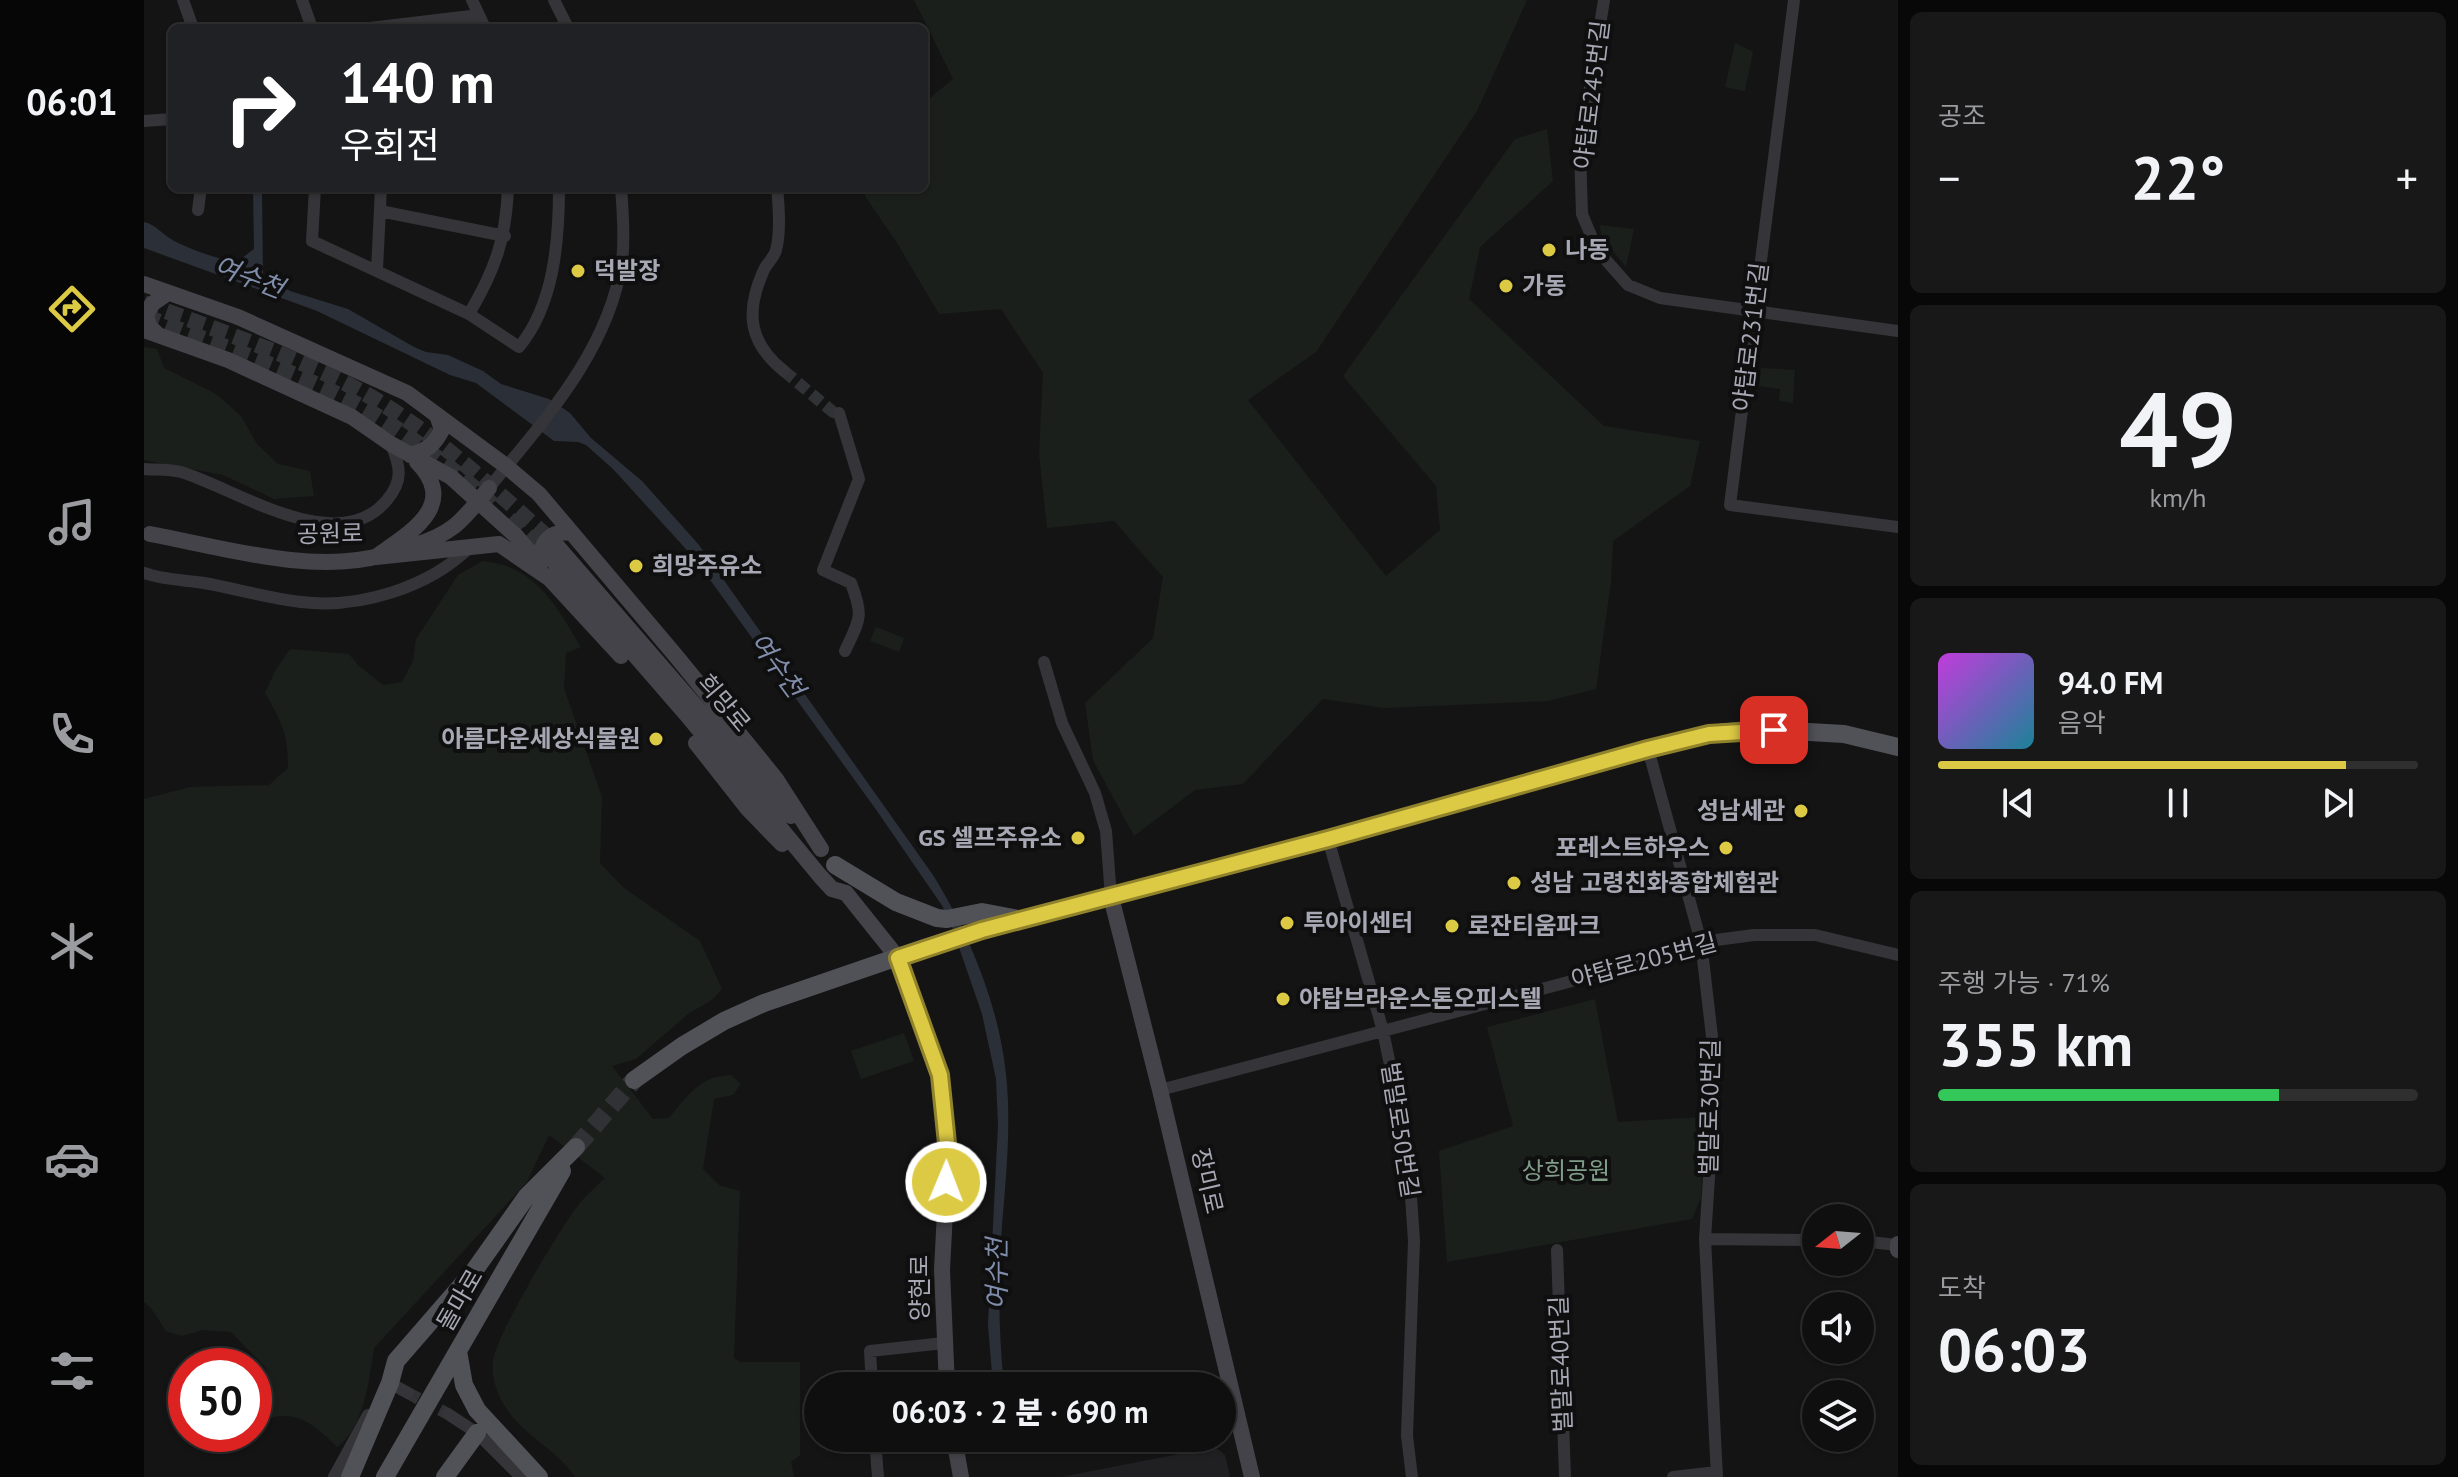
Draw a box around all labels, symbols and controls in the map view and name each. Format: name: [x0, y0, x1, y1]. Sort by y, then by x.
street label: 야탑로245번길: [1567, 19, 1616, 171]
text: 140 m: [340, 46, 495, 118]
icon: right: [208, 56, 312, 160]
text: 06:01: [26, 78, 118, 125]
text: 공조: [1938, 99, 1986, 132]
text: 우회전: [340, 121, 439, 168]
text: 22°: [2131, 138, 2225, 216]
text: −: [1938, 149, 1960, 206]
text: +: [2396, 149, 2418, 206]
place label: 나동: [1565, 234, 1609, 265]
marker: 나동: [1540, 241, 1558, 259]
water label: 여수천: [210, 248, 291, 306]
place label: 덕발장: [594, 255, 660, 286]
street label: 야탑로231번길: [1726, 261, 1775, 413]
marker: 덕발장: [569, 262, 587, 280]
place label: 가동: [1522, 270, 1566, 301]
marker: 가동: [1497, 277, 1515, 295]
icon: directions: [44, 281, 100, 337]
text: 49: [2119, 361, 2237, 496]
text: km/h: [2150, 481, 2207, 514]
icon: music: [44, 494, 100, 550]
street label: 공원로: [297, 517, 363, 550]
place label: 희망주유소: [652, 550, 762, 581]
marker: 희망주유소: [627, 557, 645, 575]
water label: 여수천: [743, 626, 814, 706]
text: 94.0 FM: [2058, 663, 2163, 702]
street label: 희망로: [691, 667, 758, 738]
pin: [1740, 696, 1808, 764]
icon: phone: [44, 706, 100, 762]
text: 음악: [2058, 706, 2106, 739]
icon: arrive: [1752, 708, 1796, 752]
place label: 아름다운세상식물원: [441, 723, 640, 754]
marker: 아름다운세상식물원: [647, 730, 665, 748]
icon: previous: [1996, 781, 2040, 825]
icon: pause: [2156, 781, 2200, 825]
icon: next: [2316, 781, 2360, 825]
place label: 성남세관: [1697, 795, 1785, 826]
marker: 성남세관: [1792, 802, 1810, 820]
place label: GS 셀프주유소: [918, 822, 1062, 853]
marker: GS 셀프주유소: [1069, 829, 1087, 847]
place label: 포레스트하우스: [1555, 832, 1710, 863]
marker: 포레스트하우스: [1717, 839, 1735, 857]
place label: 성남 고령친화종합체험관: [1530, 867, 1779, 898]
marker: 성남 고령친화종합체험관: [1505, 874, 1523, 892]
place label: 투아이센터: [1303, 907, 1413, 938]
place label: 로잔티움파크: [1468, 910, 1600, 941]
marker: 투아이센터: [1278, 914, 1296, 932]
marker: 로잔티움파크: [1443, 917, 1461, 935]
icon: climate: [44, 918, 100, 974]
street label: 야탑로205번길: [1568, 926, 1720, 995]
text: 주행 가능 · 71%: [1938, 966, 2110, 999]
place label: 야탑브라운스톤오피스텔: [1299, 983, 1542, 1014]
marker: 야탑브라운스톤오피스텔: [1274, 990, 1292, 1008]
text: 355 km: [1938, 1005, 2133, 1083]
street label: 벌말로30번길: [1693, 1038, 1726, 1176]
street label: 벌말로50번길: [1375, 1060, 1426, 1200]
icon: car: [44, 1131, 100, 1187]
position arrow: [904, 1140, 988, 1224]
street label: 장미로: [1185, 1145, 1230, 1217]
park label: 상희공원: [1522, 1155, 1610, 1186]
north arrow: [1802, 1204, 1874, 1276]
map controls: [1802, 1204, 1874, 1452]
water label: 여수천: [980, 1235, 1013, 1310]
street label: 양현로: [904, 1255, 935, 1321]
street label: 돌마로: [430, 1263, 490, 1336]
text: 도착: [1938, 1271, 1986, 1304]
button: sound: [1802, 1292, 1874, 1364]
street label: 벌말로40번길: [1543, 1295, 1578, 1433]
text: 06:03: [1938, 1310, 2090, 1388]
icon: filters: [44, 1343, 100, 1399]
speed limit sign: 50: [168, 1348, 272, 1452]
button: layers: [1802, 1380, 1874, 1452]
text: 06:03 · 2 분 · 690 m: [892, 1392, 1148, 1431]

